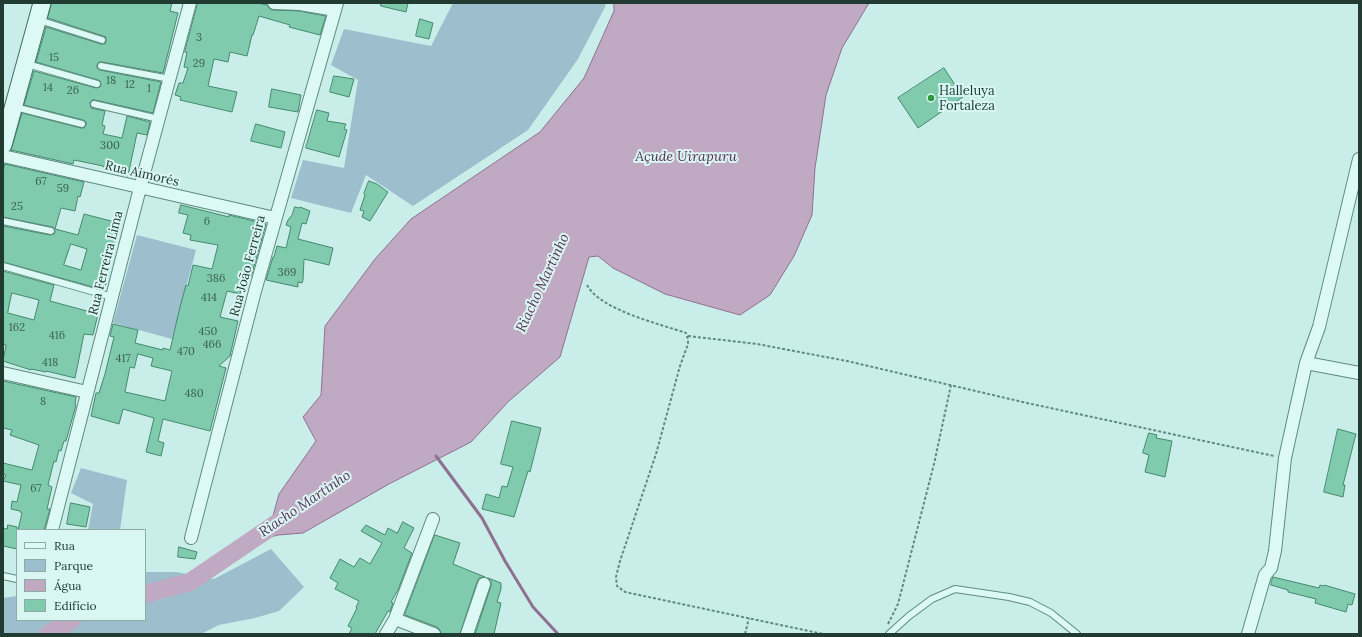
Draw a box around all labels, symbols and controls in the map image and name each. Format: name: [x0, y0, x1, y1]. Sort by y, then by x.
house number: 3: [196, 31, 202, 45]
house number: 15: [49, 51, 59, 65]
house number: 29: [193, 57, 205, 71]
house number: 18: [106, 74, 116, 88]
house number: 12: [125, 78, 135, 92]
house number: 14: [43, 81, 53, 95]
house number: 1: [147, 82, 151, 96]
place label: Halleluya Fortaleza: [939, 83, 995, 114]
house number: 26: [67, 84, 79, 98]
marker: Halleluya Fortaleza: [926, 93, 936, 103]
house number: 300: [100, 139, 120, 153]
water label: Açude Uirapuru: [635, 149, 737, 165]
street label: Rua Aimorés: [103, 158, 181, 190]
house number: 67: [35, 175, 47, 189]
house number: 59: [57, 182, 69, 196]
house number: 25: [11, 200, 23, 214]
street label: Rua Ferreira Lima: [85, 209, 127, 317]
street label: Rua João Ferreira: [227, 214, 269, 318]
house number: 6: [204, 215, 210, 229]
water label: Riacho Martinho: [513, 231, 573, 335]
house number: 369: [278, 266, 296, 280]
house number: 386: [207, 272, 225, 286]
house number: 414: [201, 291, 217, 305]
house number: 162: [9, 321, 25, 335]
house number: 450: [199, 325, 217, 339]
house number: 416: [49, 329, 65, 343]
house number: 466: [203, 338, 221, 352]
house number: 470: [177, 345, 195, 359]
house number: 417: [115, 352, 131, 366]
house number: 418: [42, 356, 58, 370]
house number: 480: [185, 387, 203, 401]
house number: 8: [40, 395, 46, 409]
water label: Riacho Martinho: [256, 467, 354, 541]
house number: 67: [30, 482, 42, 496]
legend: [16, 529, 146, 621]
text: Rua: [54, 538, 75, 553]
text: Parque: [54, 558, 93, 573]
text: Água: [54, 578, 82, 593]
text: Edifício: [54, 598, 97, 613]

